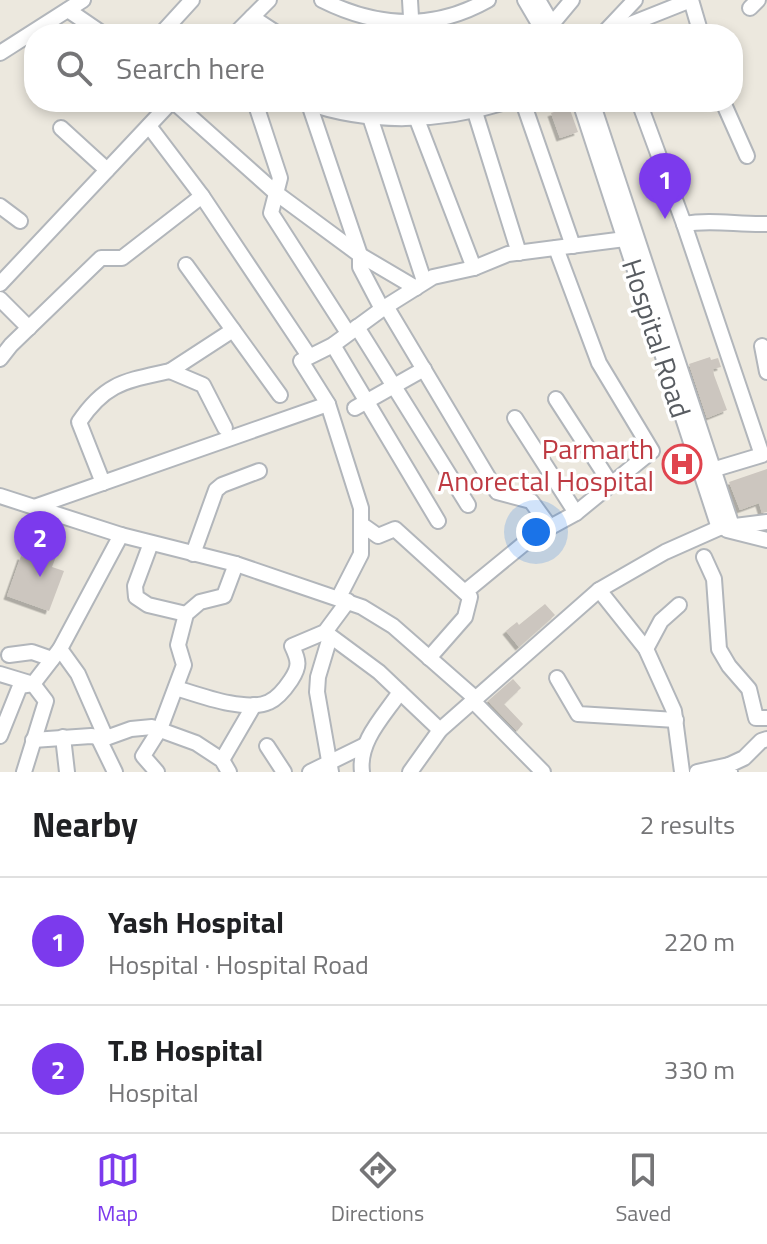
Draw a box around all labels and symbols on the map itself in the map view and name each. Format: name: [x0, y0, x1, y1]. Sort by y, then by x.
pin: 1: [639, 153, 691, 219]
street label: Hospital Road: [611, 253, 703, 423]
place label: Parmarth Anorectal Hospital: [437, 427, 654, 502]
hospital icon: Parmarth Anorectal Hospital: [661, 443, 703, 485]
pin: 2: [14, 511, 66, 577]
your location: [516, 512, 556, 552]

